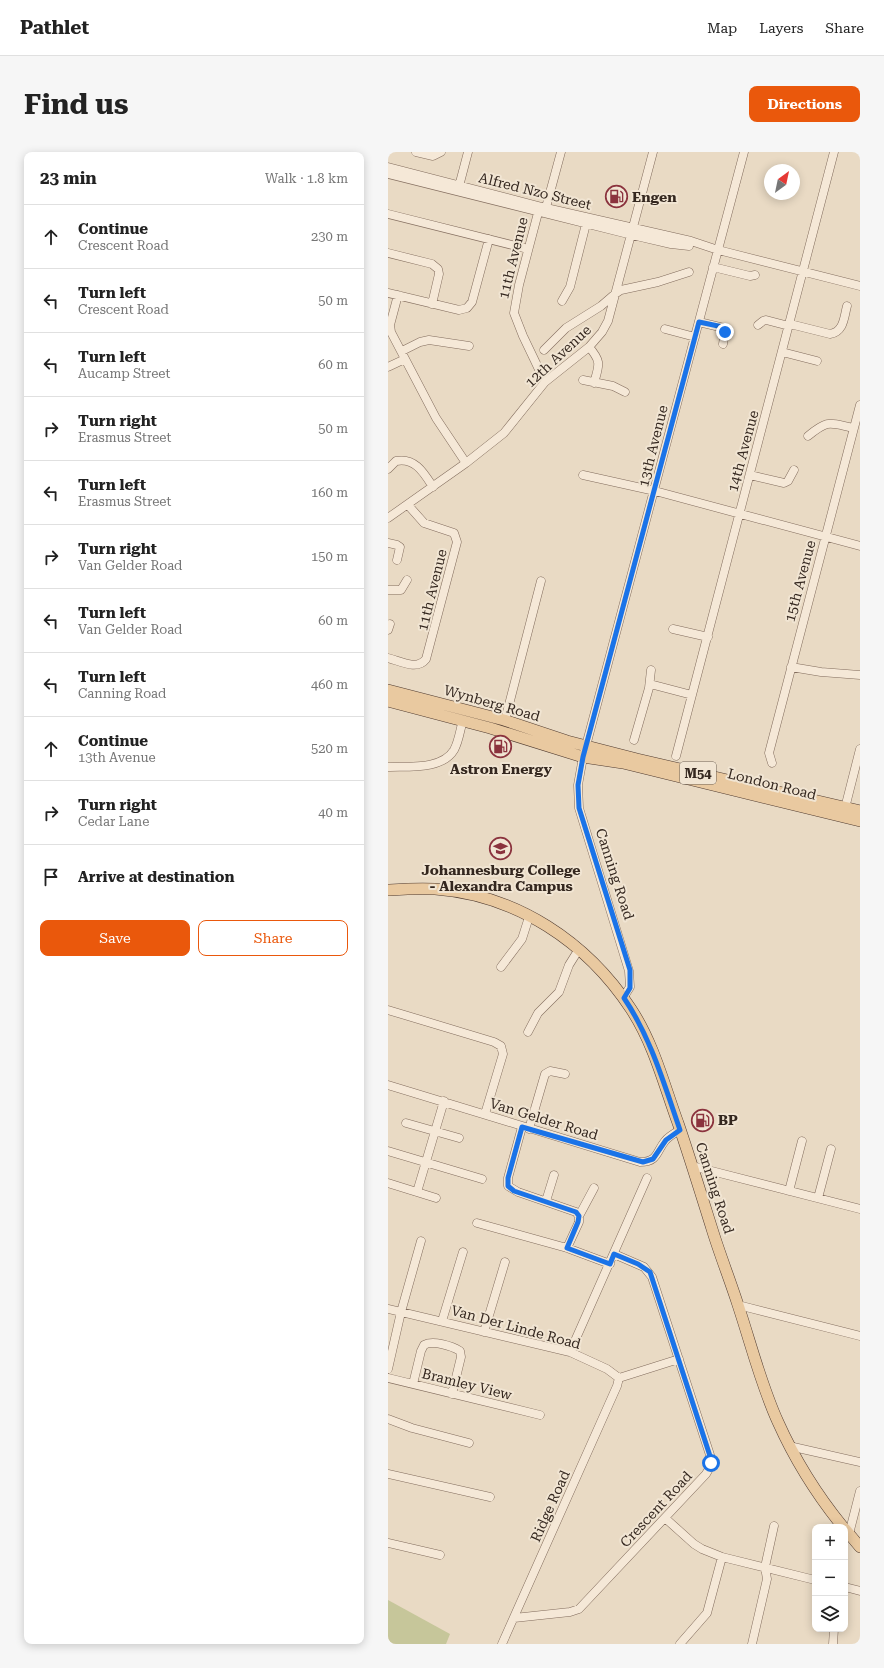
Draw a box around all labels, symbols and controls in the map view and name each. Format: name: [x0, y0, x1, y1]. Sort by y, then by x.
text: Pathlet: [20, 16, 89, 39]
text: Map: [707, 20, 737, 36]
text: Layers: [759, 20, 803, 36]
text: Share: [825, 20, 864, 36]
button: Directions: [749, 86, 860, 122]
text: Find us: [24, 88, 128, 121]
north arrow: [764, 164, 800, 200]
text: 23 min: [40, 168, 97, 188]
street label: Alfred Nzo Street: [477, 169, 593, 213]
text: Walk · 1.8 km: [265, 171, 348, 186]
fuel station icon: Engen: [603, 184, 629, 210]
place label: Engen: [632, 189, 677, 205]
street label: 11th Avenue: [495, 215, 531, 301]
text: Continue: [78, 220, 148, 238]
icon: ahead: [40, 226, 62, 248]
text: 230 m: [311, 229, 348, 244]
text: Crescent Road: [78, 238, 169, 253]
text: Turn left: [78, 284, 146, 302]
icon: left: [40, 290, 62, 312]
text: 50 m: [318, 293, 348, 308]
text: Crescent Road: [78, 302, 169, 317]
street label: 12th Avenue: [522, 321, 594, 390]
route end: [716, 323, 734, 341]
text: Turn left: [78, 348, 146, 366]
icon: left: [40, 354, 62, 376]
text: 60 m: [318, 357, 348, 372]
text: Aucamp Street: [78, 366, 170, 381]
street label: 13th Avenue: [635, 403, 671, 489]
street label: 14th Avenue: [724, 408, 762, 493]
text: Turn right: [78, 412, 157, 430]
icon: right: [40, 418, 62, 440]
text: 50 m: [318, 421, 348, 436]
text: Erasmus Street: [78, 430, 171, 445]
text: Turn left: [78, 476, 146, 494]
icon: left: [40, 482, 62, 504]
text: 160 m: [311, 485, 348, 500]
text: Erasmus Street: [78, 494, 171, 509]
street label: 15th Avenue: [781, 538, 819, 623]
text: Turn right: [78, 540, 157, 558]
icon: right: [40, 546, 62, 568]
street label: 11th Avenue: [414, 547, 450, 633]
text: 150 m: [311, 549, 348, 564]
text: Van Gelder Road: [78, 558, 182, 573]
text: Turn left: [78, 604, 146, 622]
icon: left: [40, 610, 62, 632]
text: 60 m: [318, 613, 348, 628]
text: Van Gelder Road: [78, 622, 182, 637]
text: Turn left: [78, 668, 146, 686]
icon: left: [40, 674, 62, 696]
text: 460 m: [311, 677, 348, 692]
street label: Wynberg Road: [442, 682, 542, 724]
text: Canning Road: [78, 686, 166, 701]
text: Continue: [78, 732, 148, 750]
fuel station icon: Astron Energy: [488, 734, 514, 760]
icon: ahead: [40, 738, 62, 760]
text: 520 m: [311, 741, 348, 756]
text: 13th Avenue: [78, 750, 156, 765]
place label: Astron Energy: [450, 761, 552, 777]
road number: M54: [680, 762, 716, 784]
street label: London Road: [726, 765, 818, 803]
text: Turn right: [78, 796, 157, 814]
icon: right: [40, 802, 62, 824]
text: 40 m: [318, 805, 348, 820]
text: Cedar Lane: [78, 814, 149, 829]
street label: Canning Road: [593, 826, 637, 922]
school or university icon: Johannesburg College - Alexandra Campus: [488, 835, 514, 861]
place label: Johannesburg College - Alexandra Campus: [422, 862, 581, 894]
icon: arrive: [40, 866, 62, 888]
text: Arrive at destination: [78, 868, 234, 886]
button: Save: [40, 920, 190, 956]
button: Share: [198, 920, 348, 956]
street label: Van Gelder Road: [488, 1095, 600, 1143]
fuel station icon: BP: [689, 1107, 715, 1133]
place label: BP: [718, 1112, 738, 1128]
street label: Canning Road: [693, 1140, 737, 1236]
street label: Van Der Linde Road: [449, 1302, 583, 1352]
street label: Bramley View: [420, 1365, 514, 1403]
route start: [702, 1454, 720, 1472]
street label: Ridge Road: [527, 1468, 573, 1544]
street label: Crescent Road: [617, 1468, 695, 1550]
map controls: [812, 1524, 848, 1632]
button: +: [812, 1524, 848, 1560]
button: −: [812, 1560, 848, 1596]
button: layers: [812, 1596, 848, 1632]

